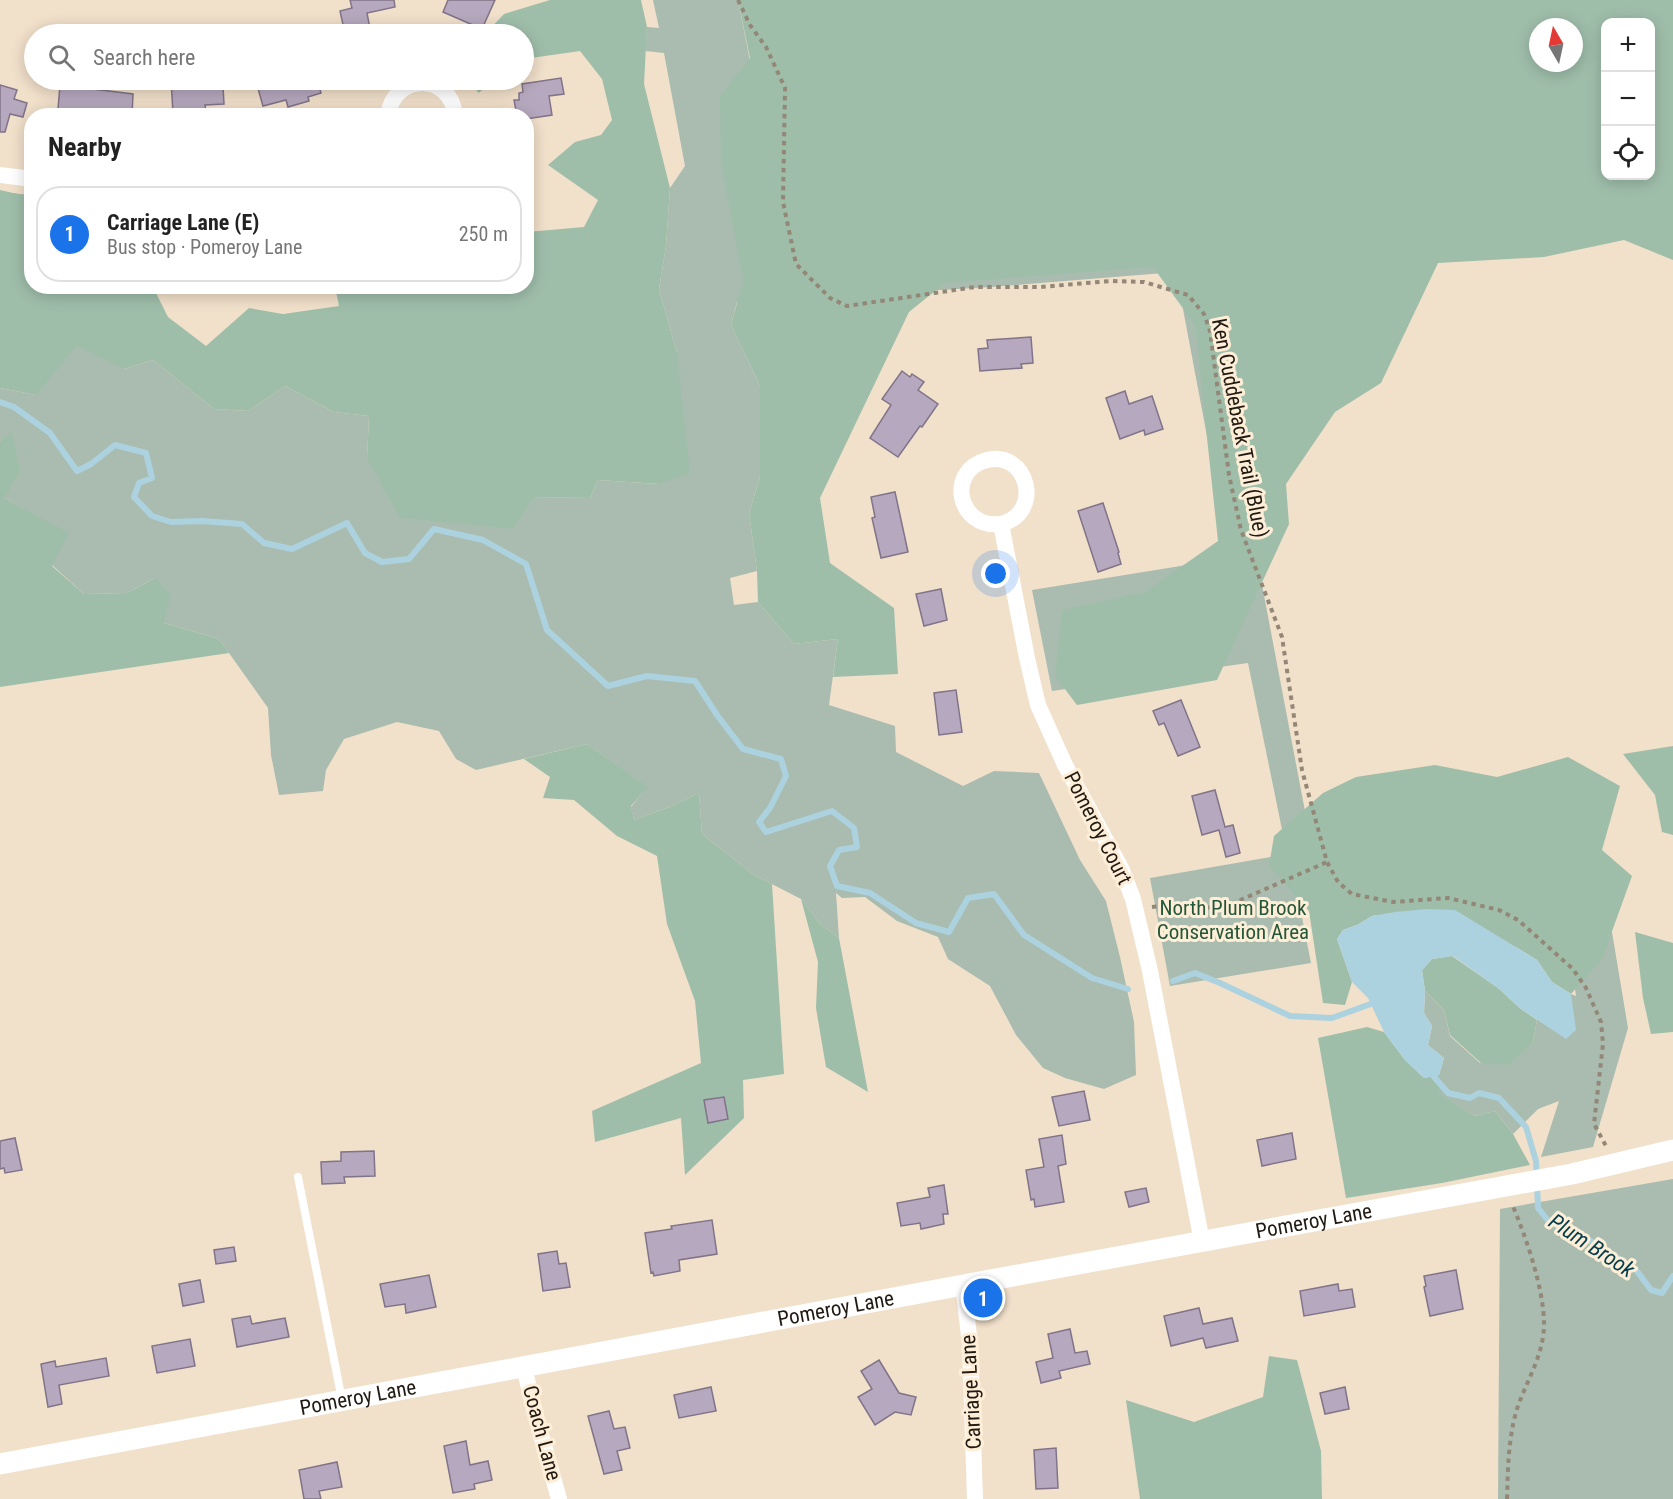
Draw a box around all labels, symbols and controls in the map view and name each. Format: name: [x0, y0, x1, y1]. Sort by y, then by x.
north arrow: [1529, 18, 1583, 72]
map controls: [1601, 18, 1655, 180]
button: +: [1601, 18, 1655, 72]
search box: [24, 24, 534, 90]
icon: search: [45, 41, 78, 74]
text: Search here: [93, 45, 195, 70]
button: −: [1601, 72, 1655, 126]
button: locate: [1601, 126, 1655, 180]
text: Nearby: [48, 132, 122, 162]
text: Carriage Lane (E): [107, 210, 259, 235]
text: 1: [64, 222, 75, 246]
text: 250 m: [459, 222, 508, 246]
text: Bus stop · Pomeroy Lane: [107, 235, 302, 259]
street label: Ken Cuddeback Trail (Blue): [1207, 316, 1273, 540]
your location: [981, 559, 1010, 588]
street label: Pomeroy Court: [1059, 767, 1137, 889]
park label: North Plum Brook Conservation Area: [1157, 896, 1309, 944]
street label: Pomeroy Lane: [1254, 1199, 1374, 1243]
water label: Plum Brook: [1544, 1208, 1640, 1283]
pin: 1: [964, 1276, 1002, 1320]
street label: Pomeroy Lane: [776, 1286, 896, 1331]
street label: Carriage Lane: [956, 1334, 986, 1450]
street label: Pomeroy Lane: [298, 1375, 418, 1420]
street label: Coach Lane: [518, 1383, 566, 1483]

